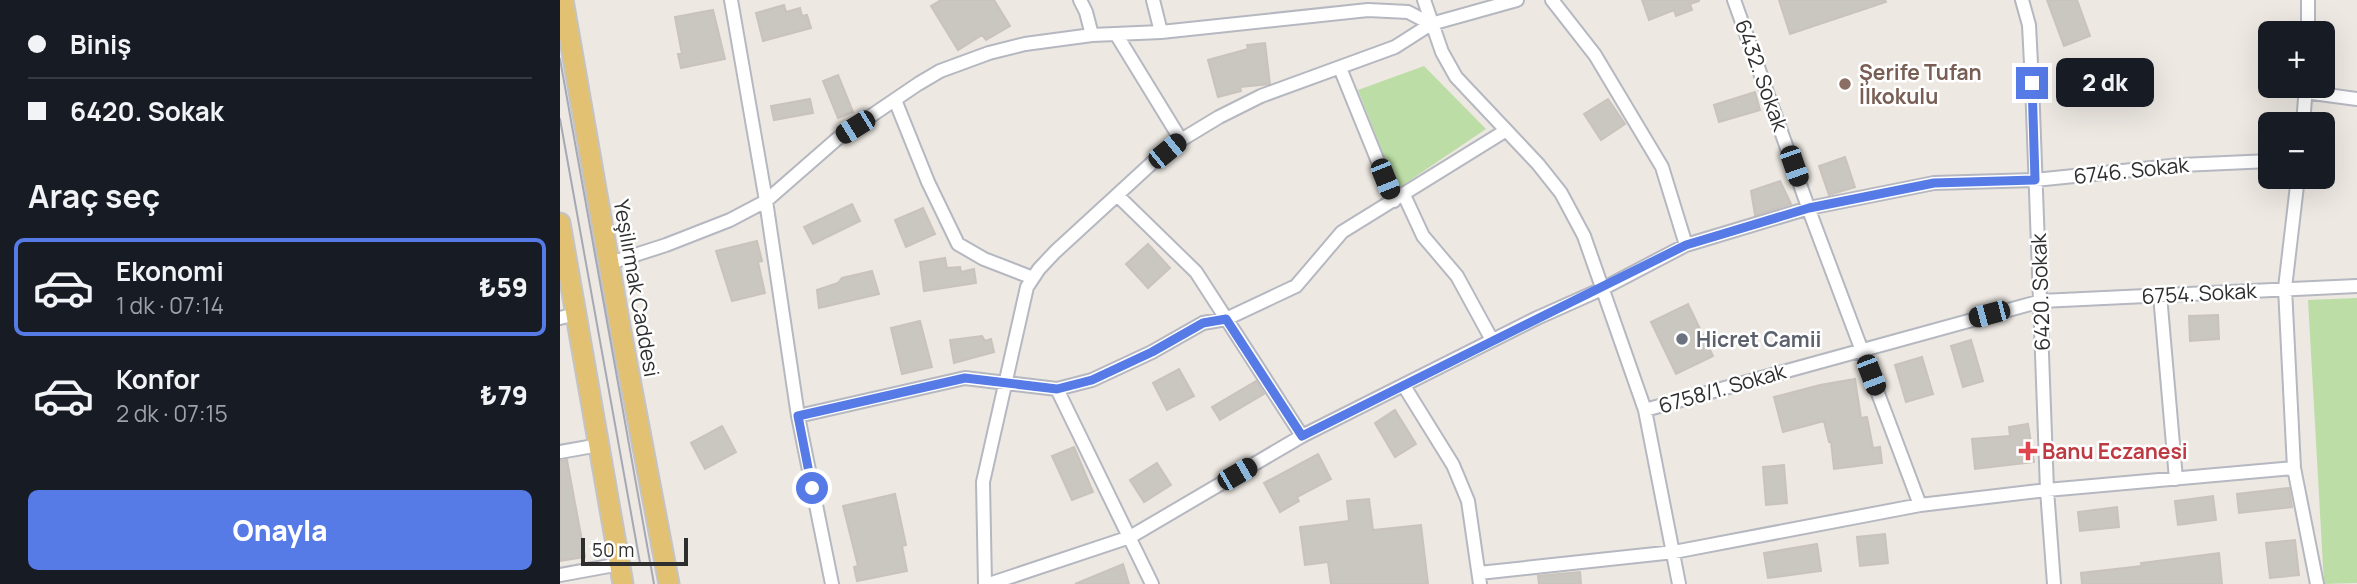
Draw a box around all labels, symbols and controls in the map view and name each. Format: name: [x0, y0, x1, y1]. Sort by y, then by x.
street label: 6432. Sokak: [1729, 16, 1795, 135]
map controls: [2258, 21, 2335, 189]
button: +: [2258, 21, 2335, 98]
text: Biniş: [70, 26, 131, 62]
place label: Şerife Tufan İlkokulu: [1859, 58, 1982, 110]
callout: 2 dk: [2056, 58, 2154, 108]
text: 2 dk: [2082, 66, 2128, 98]
route end: [2016, 67, 2048, 99]
marker: Şerife Tufan İlkokulu: [1837, 76, 1853, 92]
text: 6420. Sokak: [70, 93, 224, 129]
car: [832, 107, 879, 147]
button: −: [2258, 112, 2335, 189]
car: [1145, 130, 1190, 172]
car: [1778, 143, 1811, 189]
street label: 6746. Sokak: [2072, 150, 2190, 190]
car: [1368, 156, 1403, 202]
text: Araç seç: [28, 174, 160, 218]
street label: Yeşilırmak Caddesi: [608, 197, 666, 379]
street label: 6420. Sokak: [2024, 232, 2056, 351]
text: Ekonomi: [116, 253, 224, 289]
icon: car: [32, 256, 95, 319]
text: ₺59: [479, 269, 528, 305]
street label: 6754. Sokak: [2141, 276, 2258, 310]
text: 1 dk · 07:14: [116, 289, 224, 321]
car: [1966, 298, 2013, 330]
place label: Hicret Camii: [1696, 325, 1822, 353]
marker: Hicret Camii: [1674, 331, 1690, 347]
car: [1854, 352, 1889, 398]
street label: 6758/1. Sokak: [1655, 356, 1789, 419]
text: Konfor: [116, 361, 200, 397]
icon: car: [32, 364, 95, 427]
text: ₺79: [480, 377, 528, 413]
text: 2 dk · 07:15: [116, 397, 228, 429]
place label: Banu Eczanesi: [2042, 437, 2188, 465]
marker: Banu Eczanesi: [2020, 443, 2036, 459]
car: [1214, 454, 1261, 494]
route start: [796, 472, 828, 504]
button: Onayla: [28, 490, 532, 570]
scale bar: [581, 535, 688, 567]
text: 50 m: [592, 537, 634, 563]

